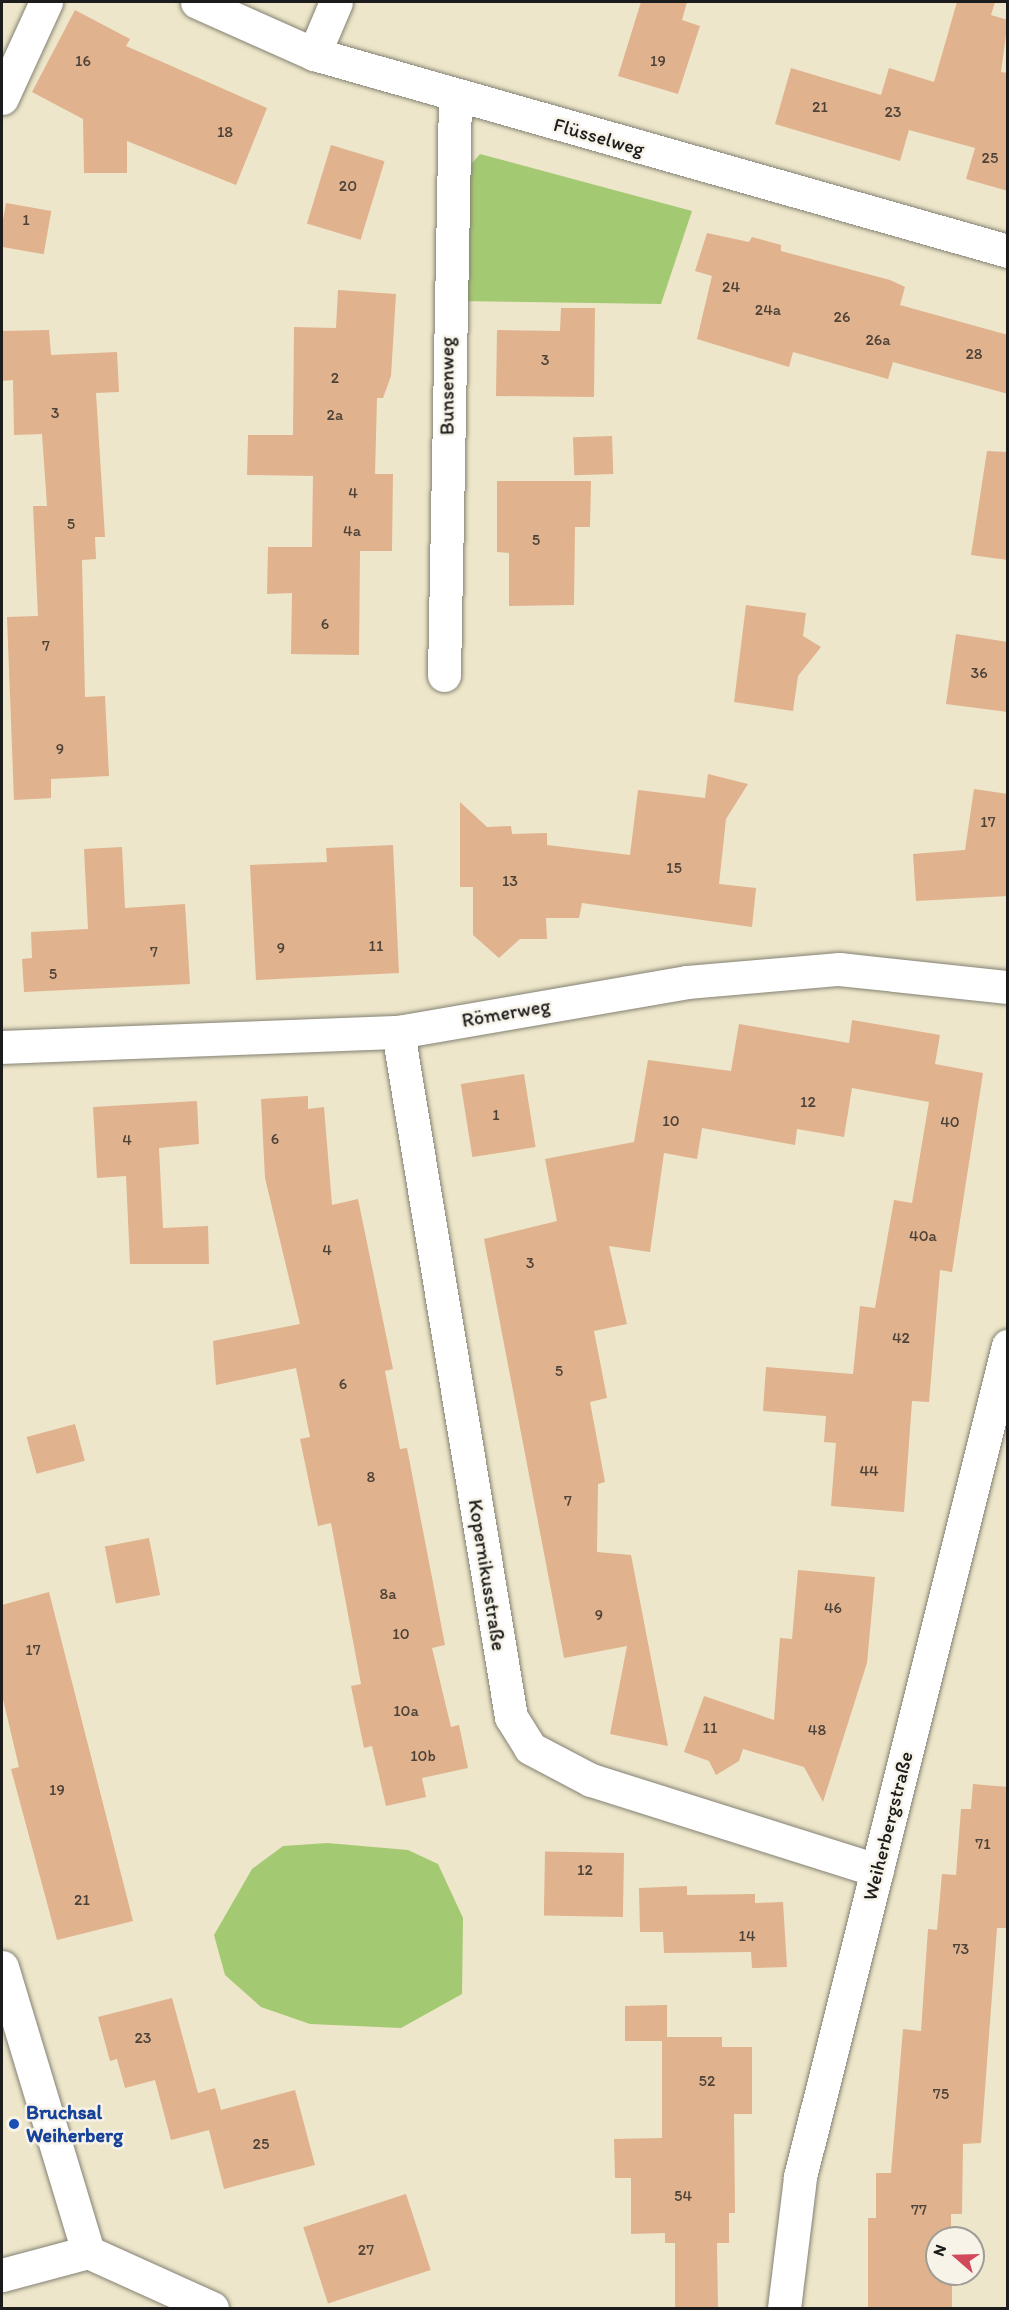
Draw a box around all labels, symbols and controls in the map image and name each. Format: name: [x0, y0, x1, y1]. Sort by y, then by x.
house number: 16: [75, 51, 91, 71]
house number: 19: [650, 51, 666, 71]
house number: 21: [812, 97, 828, 117]
house number: 23: [884, 102, 902, 122]
street label: Flüsselweg: [551, 113, 647, 161]
house number: 18: [217, 122, 233, 142]
house number: 25: [982, 148, 998, 168]
house number: 20: [339, 176, 357, 196]
house number: 1: [22, 210, 30, 230]
house number: 24: [722, 277, 740, 297]
house number: 24a: [755, 300, 781, 320]
house number: 26: [834, 307, 850, 327]
house number: 26a: [865, 330, 891, 350]
street label: Bunsenweg: [435, 337, 459, 435]
house number: 28: [965, 344, 983, 364]
house number: 3: [541, 350, 549, 370]
house number: 2: [331, 368, 339, 388]
house number: 3: [51, 403, 59, 423]
house number: 2a: [327, 405, 343, 425]
house number: 4: [348, 483, 358, 503]
house number: 5: [67, 514, 75, 534]
house number: 4a: [343, 521, 361, 541]
house number: 5: [532, 530, 540, 550]
house number: 6: [321, 614, 329, 634]
house number: 7: [42, 636, 50, 656]
house number: 36: [970, 663, 988, 683]
house number: 9: [56, 739, 64, 759]
house number: 17: [980, 812, 996, 832]
house number: 15: [666, 858, 682, 878]
house number: 13: [502, 871, 518, 891]
house number: 11: [369, 936, 383, 956]
house number: 9: [277, 938, 285, 958]
house number: 7: [150, 942, 158, 962]
house number: 5: [49, 964, 57, 984]
street label: Römerweg: [460, 993, 552, 1033]
house number: 12: [800, 1092, 816, 1112]
house number: 1: [492, 1105, 500, 1125]
house number: 10: [662, 1111, 680, 1131]
house number: 40: [940, 1112, 960, 1132]
house number: 6: [271, 1129, 279, 1149]
house number: 4: [122, 1130, 132, 1150]
house number: 40a: [909, 1226, 937, 1246]
house number: 4: [322, 1240, 332, 1260]
house number: 3: [526, 1253, 534, 1273]
house number: 42: [892, 1328, 910, 1348]
house number: 5: [555, 1361, 563, 1381]
house number: 6: [339, 1374, 347, 1394]
house number: 44: [859, 1461, 879, 1481]
house number: 8: [367, 1467, 375, 1487]
house number: 7: [564, 1491, 572, 1511]
street label: Kopernikusstraße: [463, 1498, 511, 1652]
house number: 8a: [379, 1584, 397, 1604]
house number: 46: [824, 1598, 842, 1618]
house number: 9: [595, 1605, 603, 1625]
house number: 10: [392, 1624, 410, 1644]
house number: 17: [25, 1640, 41, 1660]
house number: 10a: [393, 1701, 419, 1721]
house number: 11: [703, 1718, 717, 1738]
house number: 48: [808, 1720, 826, 1740]
house number: 10b: [410, 1746, 436, 1766]
street label: Weiherbergstraße: [858, 1749, 918, 1903]
house number: 19: [49, 1780, 65, 1800]
house number: 71: [975, 1834, 991, 1854]
house number: 12: [577, 1860, 593, 1880]
house number: 21: [74, 1890, 90, 1910]
house number: 14: [738, 1926, 756, 1946]
house number: 73: [953, 1939, 969, 1959]
house number: 23: [134, 2028, 152, 2048]
house number: 52: [699, 2071, 715, 2091]
house number: 75: [933, 2084, 949, 2104]
place label: Bruchsal Weiherberg: [26, 2100, 123, 2147]
marker: Bruchsal Weiherberg: [7, 2117, 21, 2131]
house number: 25: [253, 2134, 269, 2154]
house number: 54: [674, 2186, 692, 2206]
house number: 77: [911, 2200, 927, 2220]
north arrow: [925, 2226, 985, 2286]
house number: 27: [358, 2240, 374, 2260]
text: N: [929, 2242, 950, 2259]

